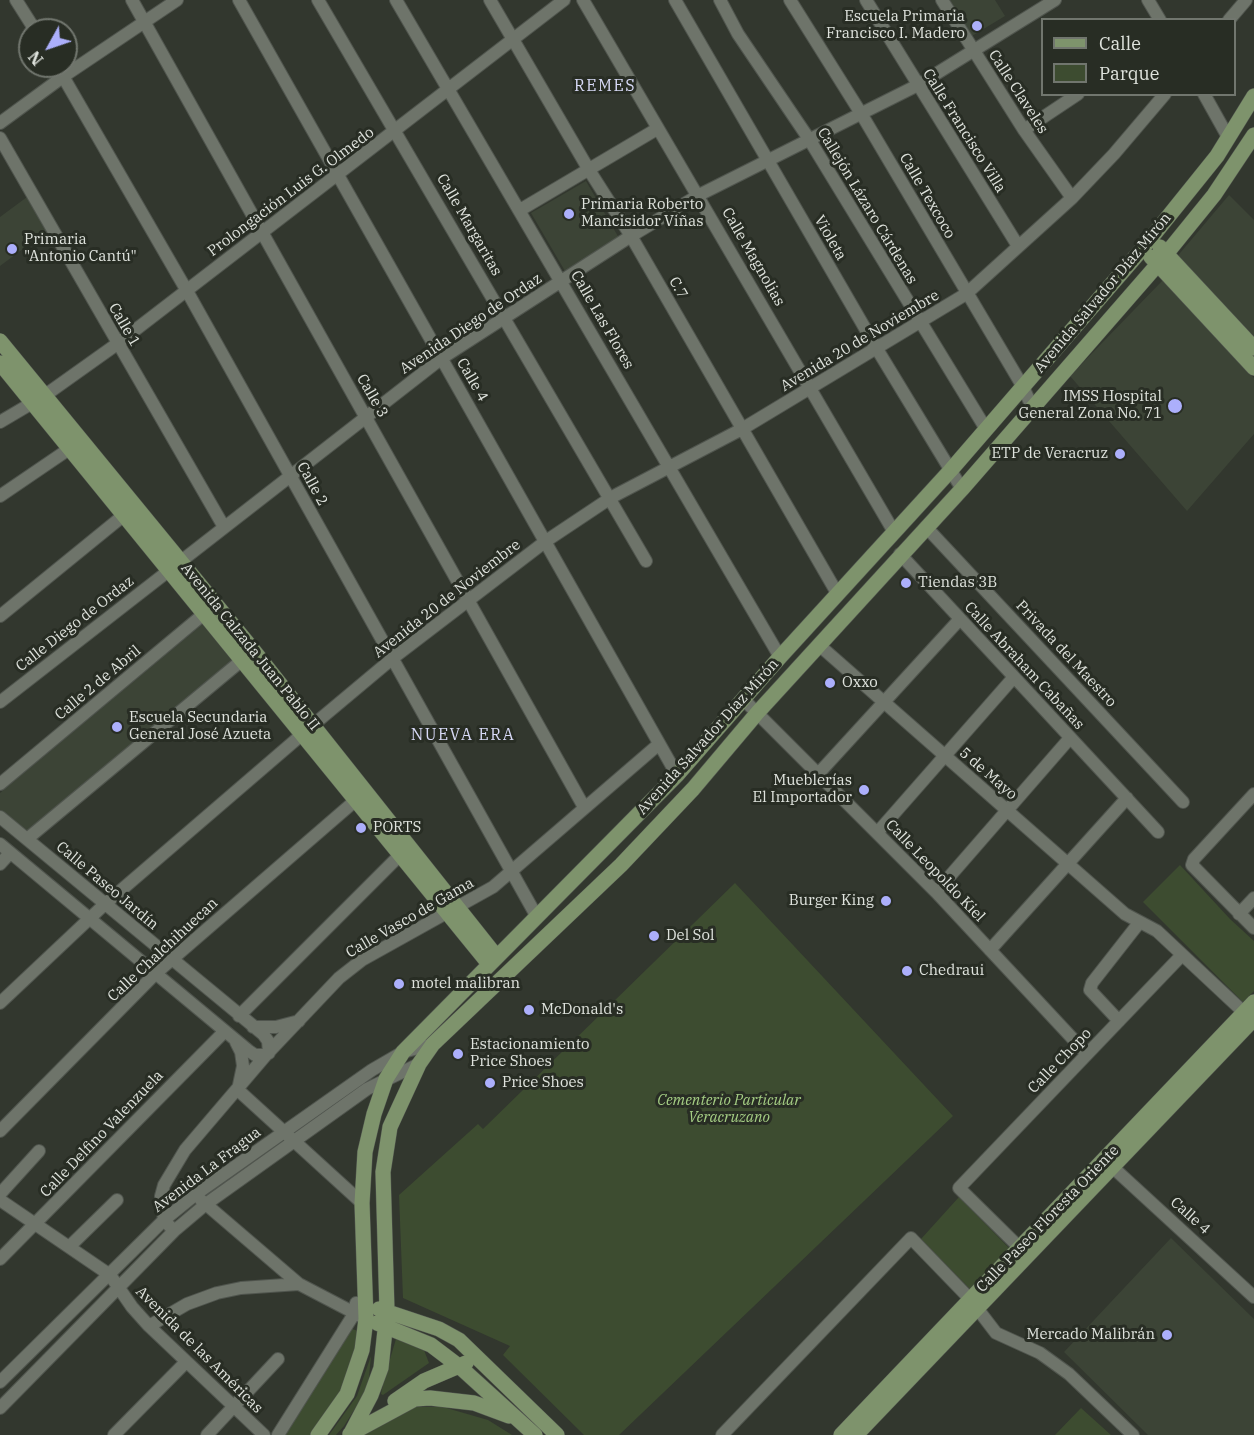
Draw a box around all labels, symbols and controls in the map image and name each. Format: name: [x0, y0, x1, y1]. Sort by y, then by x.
place label: Escuela Primaria Francisco I. Madero: [826, 8, 965, 43]
north arrow: [18, 18, 78, 78]
legend: [1041, 18, 1236, 96]
marker: Escuela Primaria Francisco I. Madero: [970, 19, 984, 33]
text: Calle: [1099, 32, 1141, 55]
text: N: [24, 47, 47, 70]
street label: Calle Claveles: [984, 47, 1052, 137]
text: Parque: [1099, 62, 1159, 85]
street label: Calle Francisco Villa: [919, 66, 1009, 196]
district label: REMES: [574, 76, 636, 96]
street label: Prolongación Luis G. Olmedo: [204, 123, 378, 261]
street label: Callejón Lázaro Cárdenas: [813, 125, 921, 287]
street label: Calle Texcoco: [895, 150, 959, 242]
street label: Calle Margaritas: [433, 171, 505, 279]
place label: Primaria Roberto Mancisidor Viñas: [581, 196, 704, 231]
street label: Calle Magnolias: [718, 205, 788, 309]
marker: Primaria Roberto Mancisidor Viñas: [562, 207, 576, 221]
street label: Avenida Salvador Díaz Mirón: [1031, 209, 1175, 377]
street label: Violeta: [810, 212, 850, 264]
place label: Primaria "Antonio Cantú": [24, 231, 137, 266]
marker: Primaria "Antonio Cantú": [5, 242, 19, 256]
street label: Calle Las Flores: [567, 268, 637, 372]
street label: Avenida Diego de Ordaz: [397, 270, 545, 378]
street label: C.7: [665, 274, 691, 302]
street label: Avenida 20 de Noviembre: [778, 287, 942, 395]
street label: Calle 1: [104, 300, 144, 350]
street label: Calle 4: [452, 355, 492, 405]
street label: Calle 3: [352, 371, 392, 421]
place label: IMSS Hospital General Zona No. 71: [1018, 388, 1162, 423]
marker: IMSS Hospital General Zona No. 71: [1166, 397, 1184, 415]
place label: ETP de Veracruz: [992, 445, 1108, 463]
marker: ETP de Veracruz: [1113, 447, 1127, 461]
street label: Calle 2: [293, 459, 331, 509]
street label: Avenida 20 de Noviembre: [370, 536, 524, 662]
street label: Avenida Calzada Juan Pablo II: [177, 560, 323, 734]
street label: Calle Diego de Ordaz: [12, 572, 138, 676]
place label: Tiendas 3B: [918, 574, 997, 592]
marker: Tiendas 3B: [899, 576, 913, 590]
street label: Privada del Maestro: [1012, 597, 1120, 711]
street label: Calle Abraham Cabañas: [960, 599, 1088, 733]
street label: Calle 2 de Abril: [51, 642, 145, 724]
street label: Avenida Salvador Díaz Mirón: [633, 655, 783, 819]
place label: Oxxo: [842, 674, 878, 692]
marker: Oxxo: [823, 676, 837, 690]
place label: Escuela Secundaria General José Azueta: [129, 709, 271, 744]
marker: Escuela Secundaria General José Azueta: [110, 720, 124, 734]
district label: NUEVA ERA: [411, 725, 515, 745]
street label: 5 de Mayo: [955, 744, 1021, 804]
place label: Mueblerías El Importador: [753, 772, 852, 807]
marker: Mueblerías El Importador: [857, 783, 871, 797]
street label: Calle Leopoldo Kiel: [882, 816, 988, 926]
place label: PORTS: [373, 819, 421, 837]
marker: PORTS: [354, 821, 368, 835]
street label: Calle Paseo Jardín: [52, 838, 162, 934]
street label: Calle Vasco de Gama: [343, 874, 477, 962]
place label: Burger King: [789, 892, 874, 910]
street label: Calle Chalchihuecan: [104, 894, 222, 1006]
marker: Burger King: [879, 894, 893, 908]
place label: Del Sol: [666, 927, 714, 945]
marker: Del Sol: [647, 929, 661, 943]
place label: Chedraui: [919, 962, 984, 980]
marker: Chedraui: [900, 964, 914, 978]
place label: motel malibran: [411, 975, 520, 993]
marker: motel malibran: [392, 977, 406, 991]
place label: McDonald's: [541, 1001, 623, 1019]
marker: McDonald's: [522, 1003, 536, 1017]
street label: Calle Chopo: [1024, 1025, 1096, 1097]
place label: Estacionamiento Price Shoes: [470, 1036, 589, 1071]
marker: Estacionamiento Price Shoes: [451, 1047, 465, 1061]
street label: Calle Delfino Valenzuela: [37, 1067, 167, 1201]
place label: Price Shoes: [502, 1074, 584, 1092]
marker: Price Shoes: [483, 1076, 497, 1090]
park label: Cementerio Particular Veracruzano: [657, 1092, 801, 1127]
street label: Avenida La Fragua: [149, 1123, 265, 1217]
street label: Calle Paseo Floresta Oriente: [973, 1142, 1123, 1296]
street label: Calle 4: [1166, 1193, 1214, 1239]
street label: Avenida de las Américas: [132, 1283, 266, 1417]
place label: Mercado Malibrán: [1026, 1326, 1155, 1344]
marker: Mercado Malibrán: [1160, 1328, 1174, 1342]

